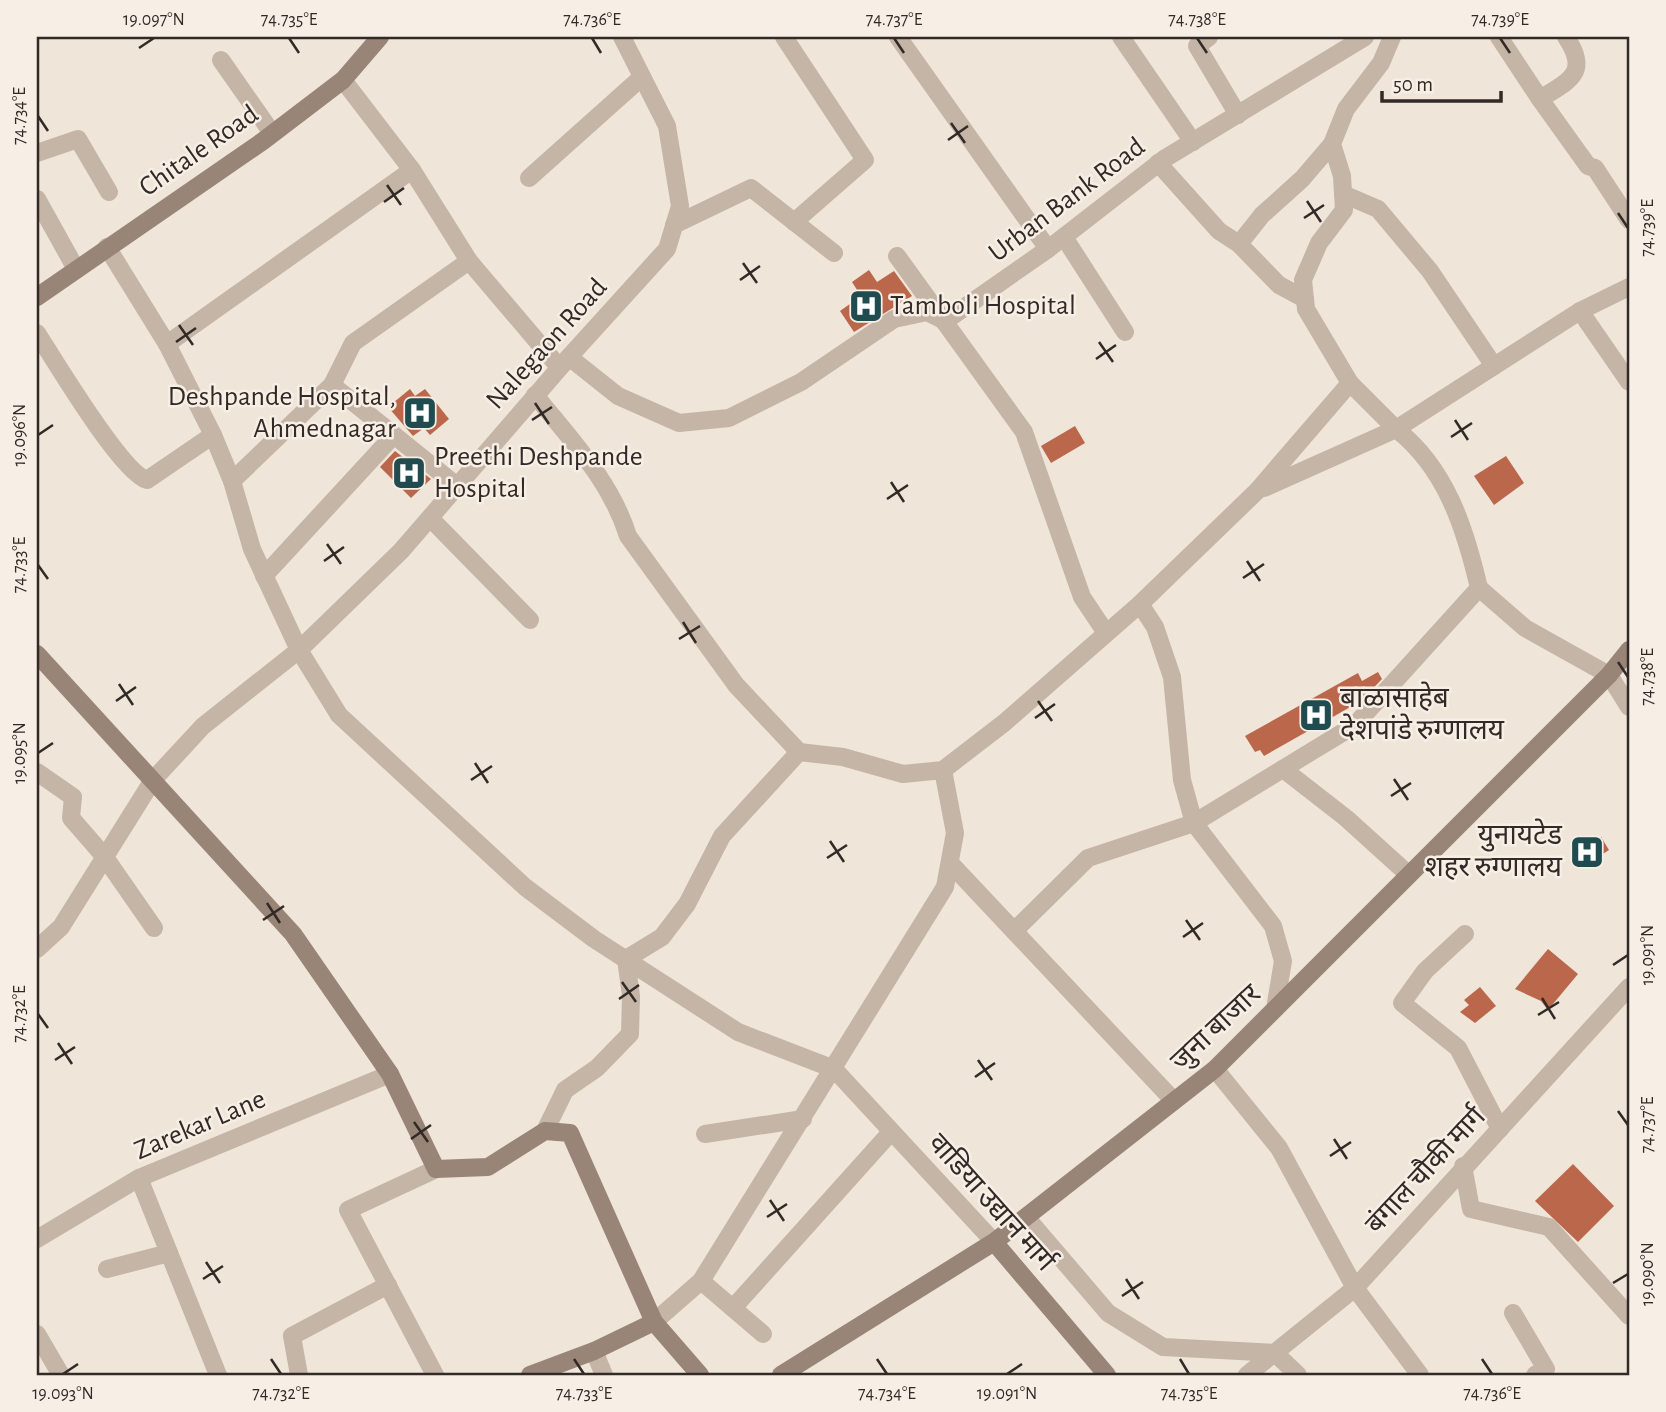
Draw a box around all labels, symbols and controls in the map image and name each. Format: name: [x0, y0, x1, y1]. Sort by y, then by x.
text: 19.097°N: [123, 11, 185, 29]
text: 74.735°E: [261, 11, 318, 29]
text: 74.736°E: [563, 11, 621, 29]
text: 74.737°E: [866, 11, 923, 29]
text: 74.738°E: [1168, 11, 1226, 29]
text: 74.739°E: [1471, 11, 1529, 29]
scale bar: [1382, 60, 1502, 104]
text: 50 m: [1393, 74, 1433, 95]
text: 74.734°E: [11, 87, 29, 145]
street label: Chitale Road: [134, 100, 264, 202]
street label: Urban Bank Road: [984, 132, 1150, 268]
text: 74.739°E: [1639, 199, 1657, 257]
street label: Nalegaon Road: [481, 273, 613, 415]
hospital icon: Tamboli Hospital: [847, 287, 885, 325]
place label: Tamboli Hospital: [890, 292, 1076, 320]
place label: Deshpande Hospital, Ahmednagar: [168, 383, 396, 443]
hospital icon: Deshpande Hospital, Ahmednagar: [401, 394, 439, 432]
text: 19.096°N: [11, 404, 29, 466]
place label: Preethi Deshpande Hospital: [434, 443, 643, 503]
hospital icon: Preethi Deshpande Hospital: [390, 454, 428, 492]
text: 74.733°E: [11, 536, 29, 593]
text: 74.738°E: [1639, 648, 1657, 706]
place label: बाळासाहेब देशपांडे रुग्णालय: [1340, 681, 1505, 745]
hospital icon: बाळासाहेब देशपांडे रुग्णालय: [1297, 696, 1335, 734]
text: 19.095°N: [11, 722, 29, 784]
place label: युनायटेड शहर रुग्णालय: [1425, 818, 1563, 882]
hospital icon: युनायटेड शहर रुग्णालय: [1568, 833, 1606, 871]
text: 19.091°N: [1639, 925, 1657, 985]
street label: जुना बाजार: [1166, 980, 1268, 1078]
text: 74.732°E: [11, 985, 29, 1043]
street label: Zarekar Lane: [130, 1085, 270, 1165]
text: 74.737°E: [1639, 1096, 1657, 1153]
street label: बंगाल चौकी मार्ग: [1358, 1099, 1492, 1239]
street label: वाडिया उद्यान मार्ग: [923, 1127, 1063, 1278]
text: 19.090°N: [1639, 1242, 1657, 1306]
text: 19.093°N: [32, 1385, 94, 1403]
text: 74.732°E: [252, 1385, 310, 1403]
text: 74.733°E: [556, 1385, 613, 1403]
text: 74.734°E: [858, 1385, 916, 1403]
text: 19.091°N: [977, 1385, 1037, 1403]
text: 74.735°E: [1161, 1385, 1218, 1403]
text: 74.736°E: [1463, 1385, 1521, 1403]

